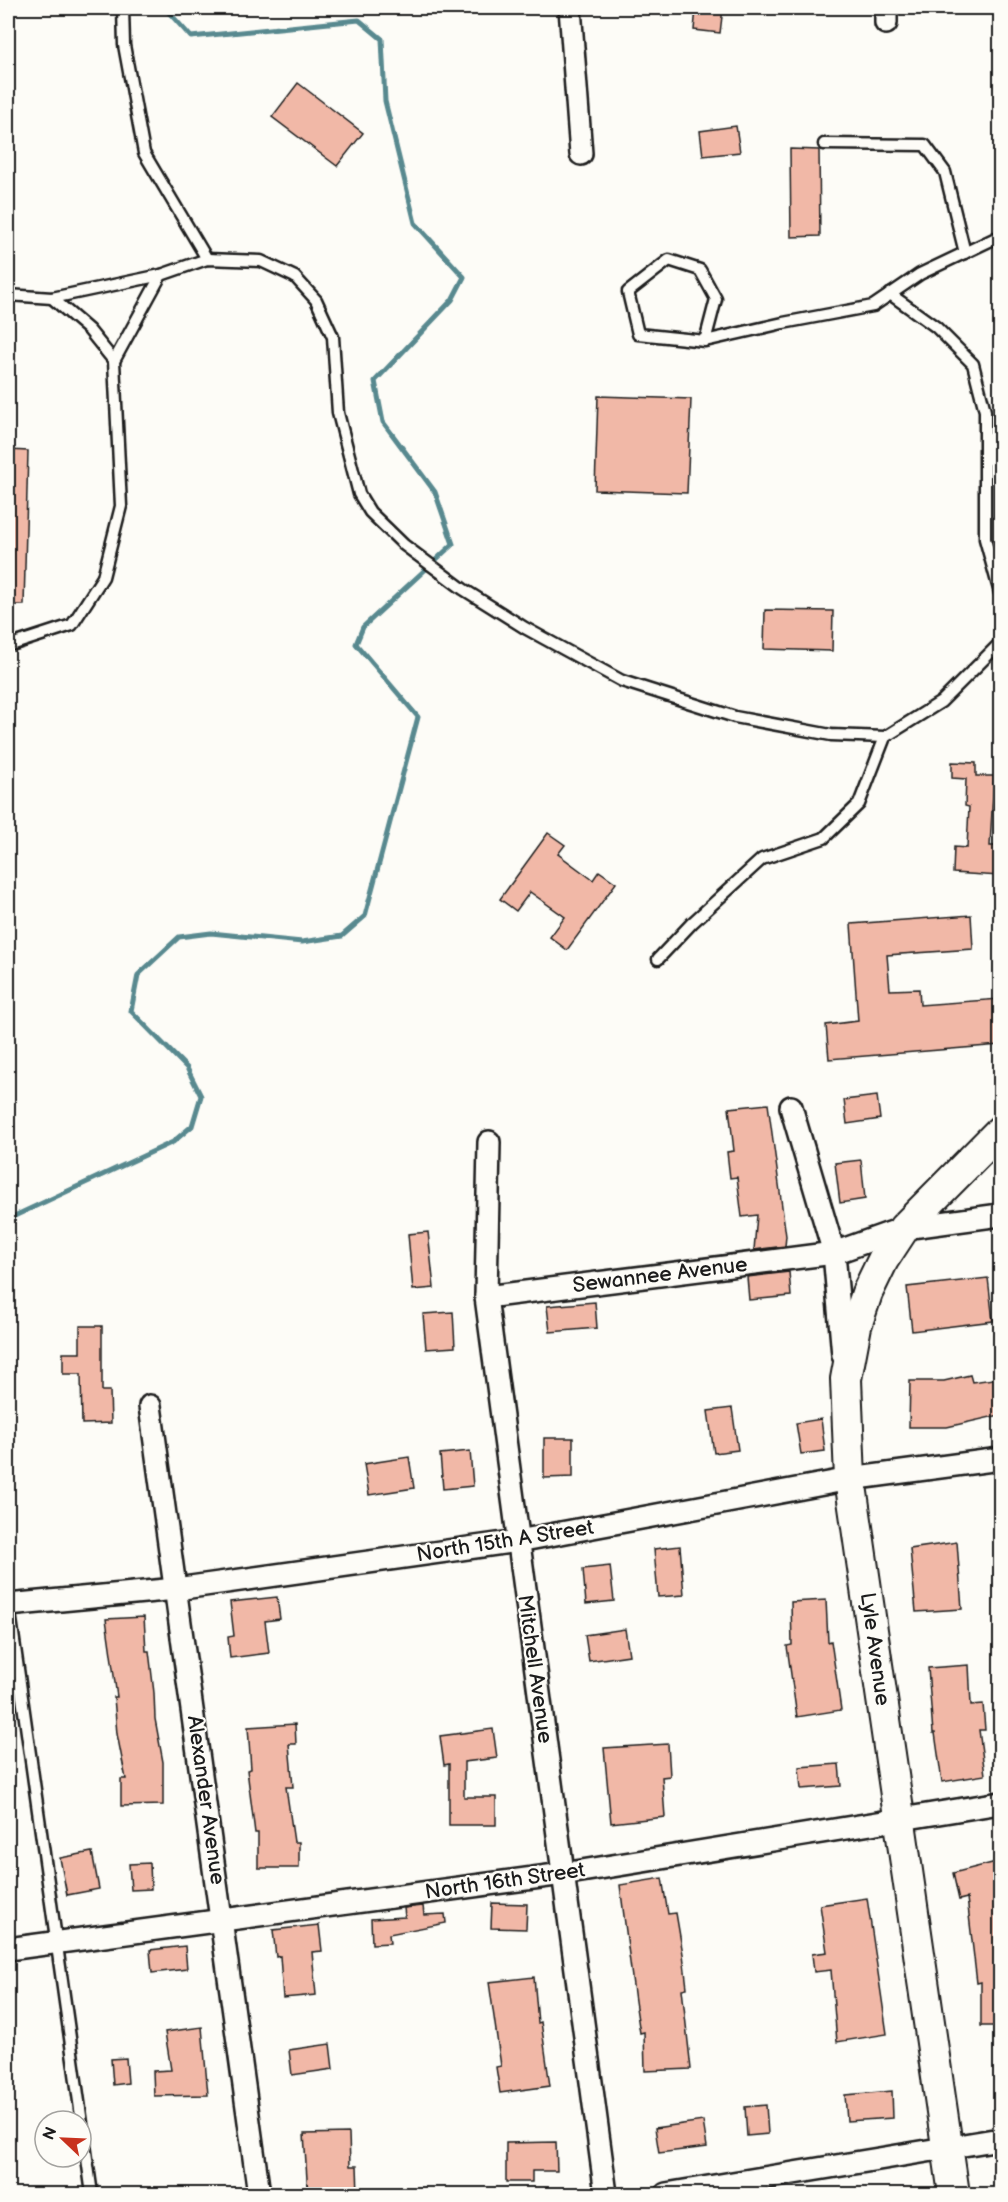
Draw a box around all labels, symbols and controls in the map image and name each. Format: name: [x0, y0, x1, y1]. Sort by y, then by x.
street label: Sewannee Avenue: [571, 1252, 749, 1298]
street label: North 15th A Street: [415, 1515, 596, 1567]
street label: Lyle Avenue: [855, 1591, 895, 1707]
street label: Mitchell Avenue: [512, 1593, 558, 1745]
street label: Alexander Avenue: [182, 1714, 230, 1886]
street label: North 16th Street: [423, 1857, 587, 1905]
north arrow: [33, 2109, 93, 2169]
text: N: [39, 2124, 62, 2143]

